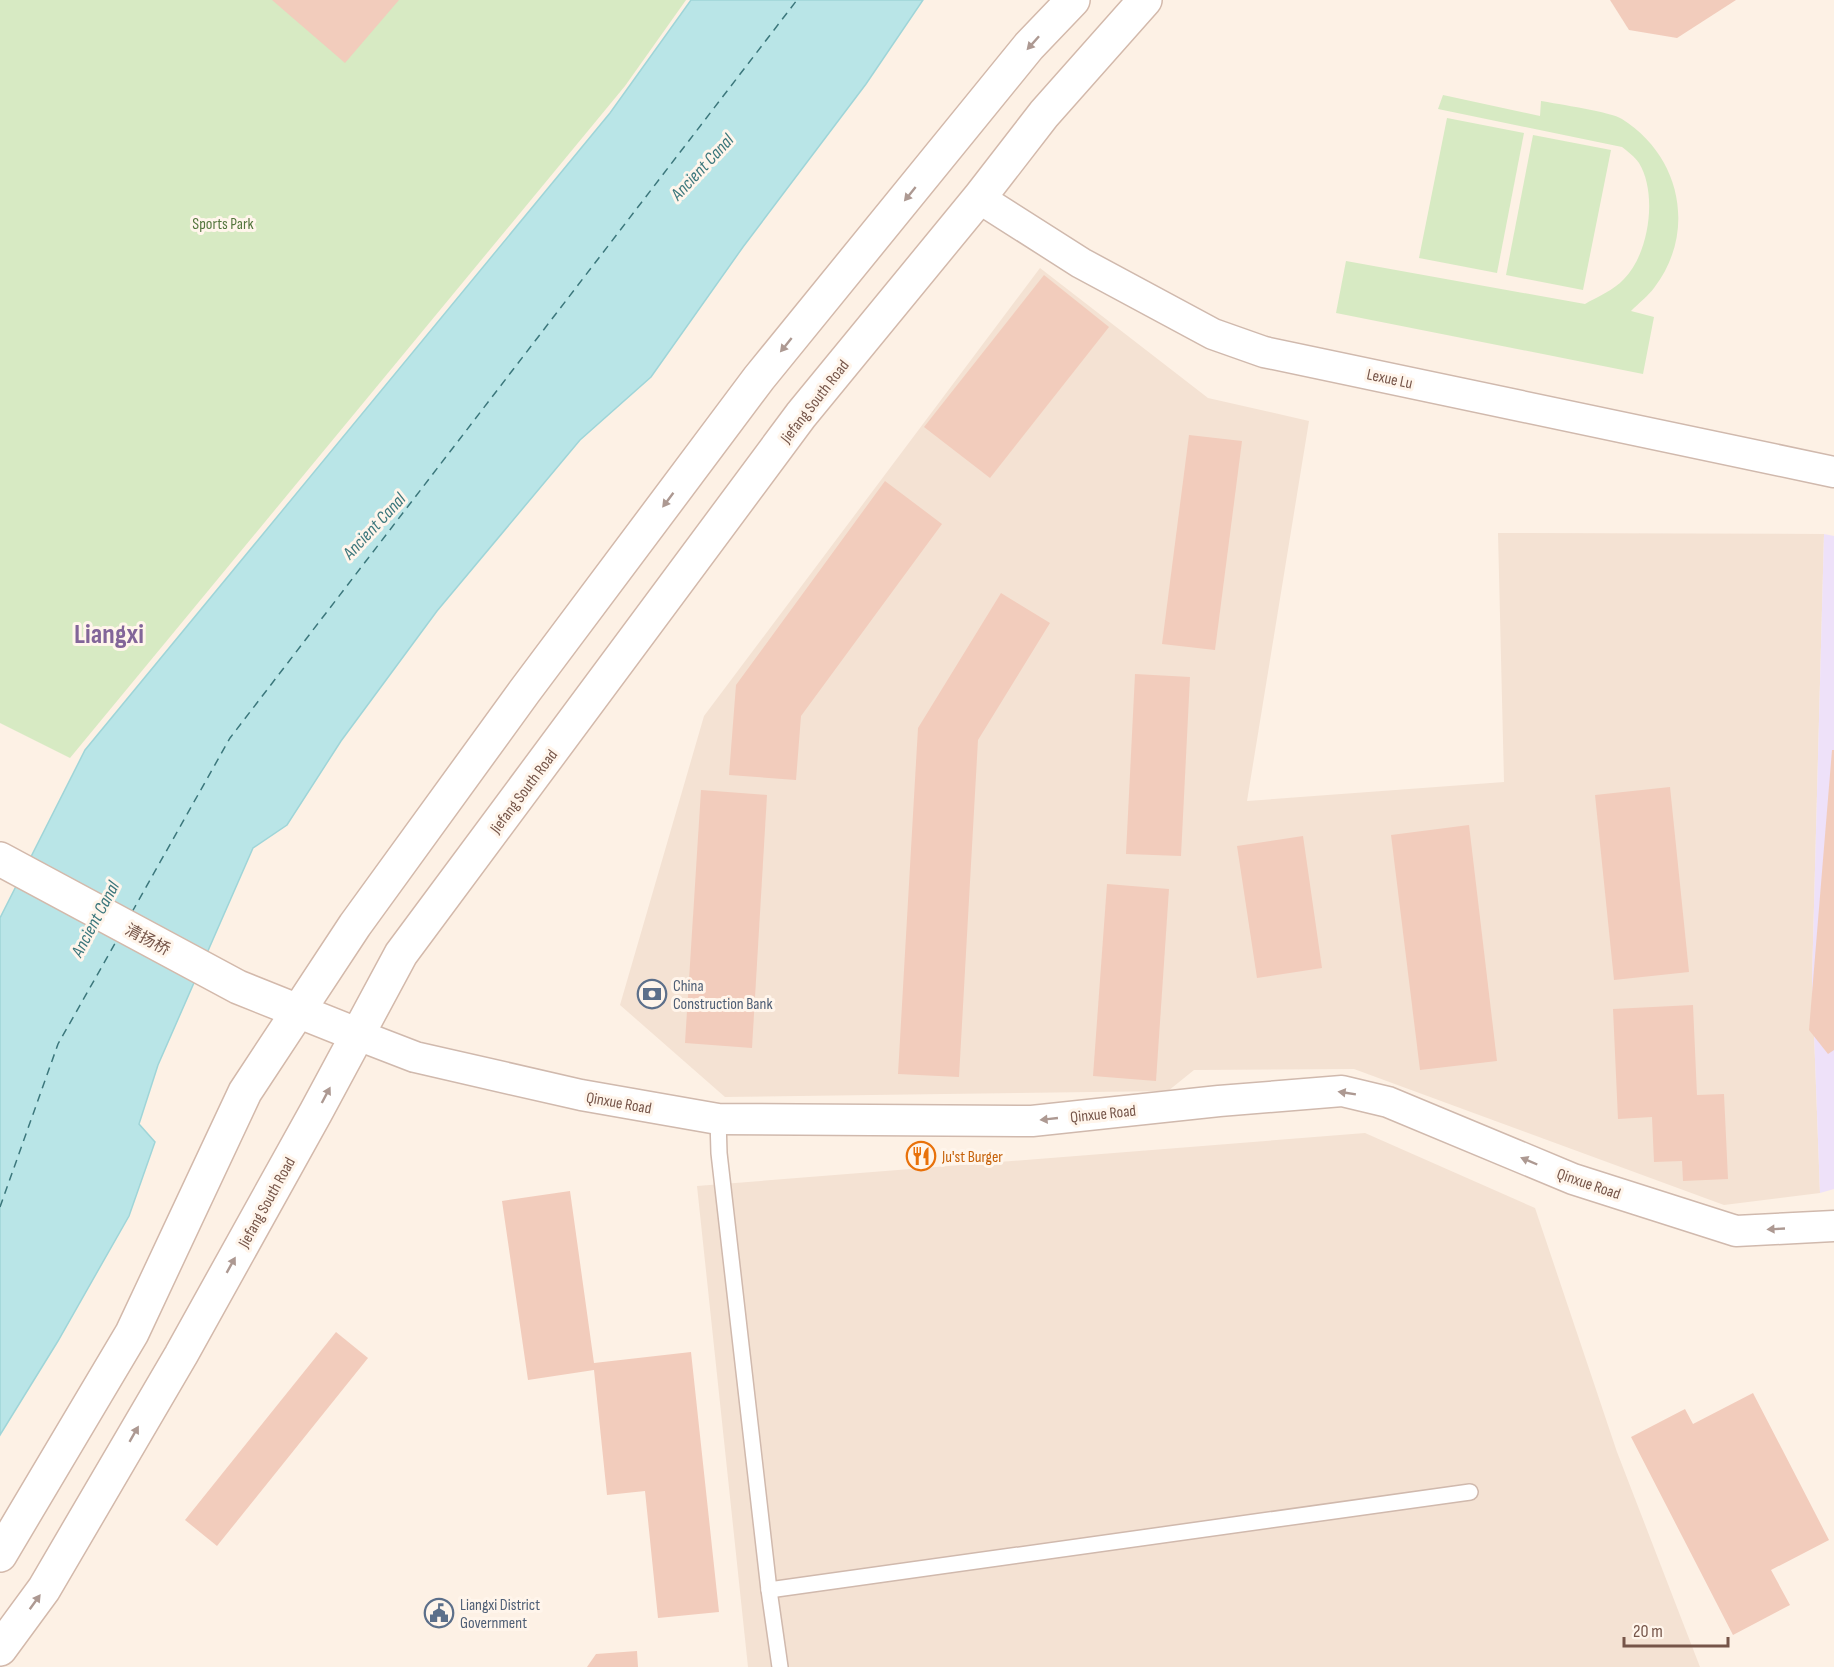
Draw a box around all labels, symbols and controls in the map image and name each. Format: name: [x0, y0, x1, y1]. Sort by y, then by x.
one-way arrow: [1026, 35, 1040, 50]
water label: Ancient Canal: [666, 130, 739, 205]
one-way arrow: [903, 186, 916, 202]
park label: Sports Park: [192, 215, 254, 234]
one-way arrow: [780, 337, 793, 352]
street label: Jiefang South Road: [776, 357, 854, 448]
street label: Lexue Lu: [1365, 365, 1414, 394]
water label: Ancient Canal: [338, 489, 411, 564]
one-way arrow: [662, 492, 674, 507]
district label: Liangxi: [74, 618, 144, 651]
street label: Jiefang South Road: [486, 746, 562, 838]
water label: Ancient Canal: [66, 877, 124, 961]
street label: 清扬桥: [122, 921, 173, 960]
place label: China Construction Bank: [673, 977, 773, 1014]
bank icon: China Construction Bank: [636, 978, 668, 1010]
one-way arrow: [321, 1086, 331, 1103]
street label: Qinxue Road: [585, 1088, 653, 1119]
one-way arrow: [1337, 1089, 1356, 1098]
street label: Qinxue Road: [1069, 1102, 1137, 1127]
one-way arrow: [1039, 1114, 1058, 1124]
restaurant icon: Ju'st Burger: [905, 1140, 937, 1172]
place label: Ju'st Burger: [941, 1148, 1003, 1167]
street label: Jiefang South Road: [234, 1154, 300, 1252]
one-way arrow: [1520, 1156, 1538, 1166]
street label: Qinxue Road: [1554, 1165, 1623, 1204]
one-way arrow: [1766, 1225, 1785, 1234]
one-way arrow: [226, 1256, 236, 1273]
one-way arrow: [129, 1426, 140, 1442]
one-way arrow: [28, 1594, 40, 1609]
place label: Liangxi District Government: [460, 1596, 540, 1633]
public building icon: Liangxi District Government: [423, 1597, 455, 1629]
scale bar: [1624, 1610, 1728, 1648]
text: 20 m: [1633, 1621, 1663, 1642]

